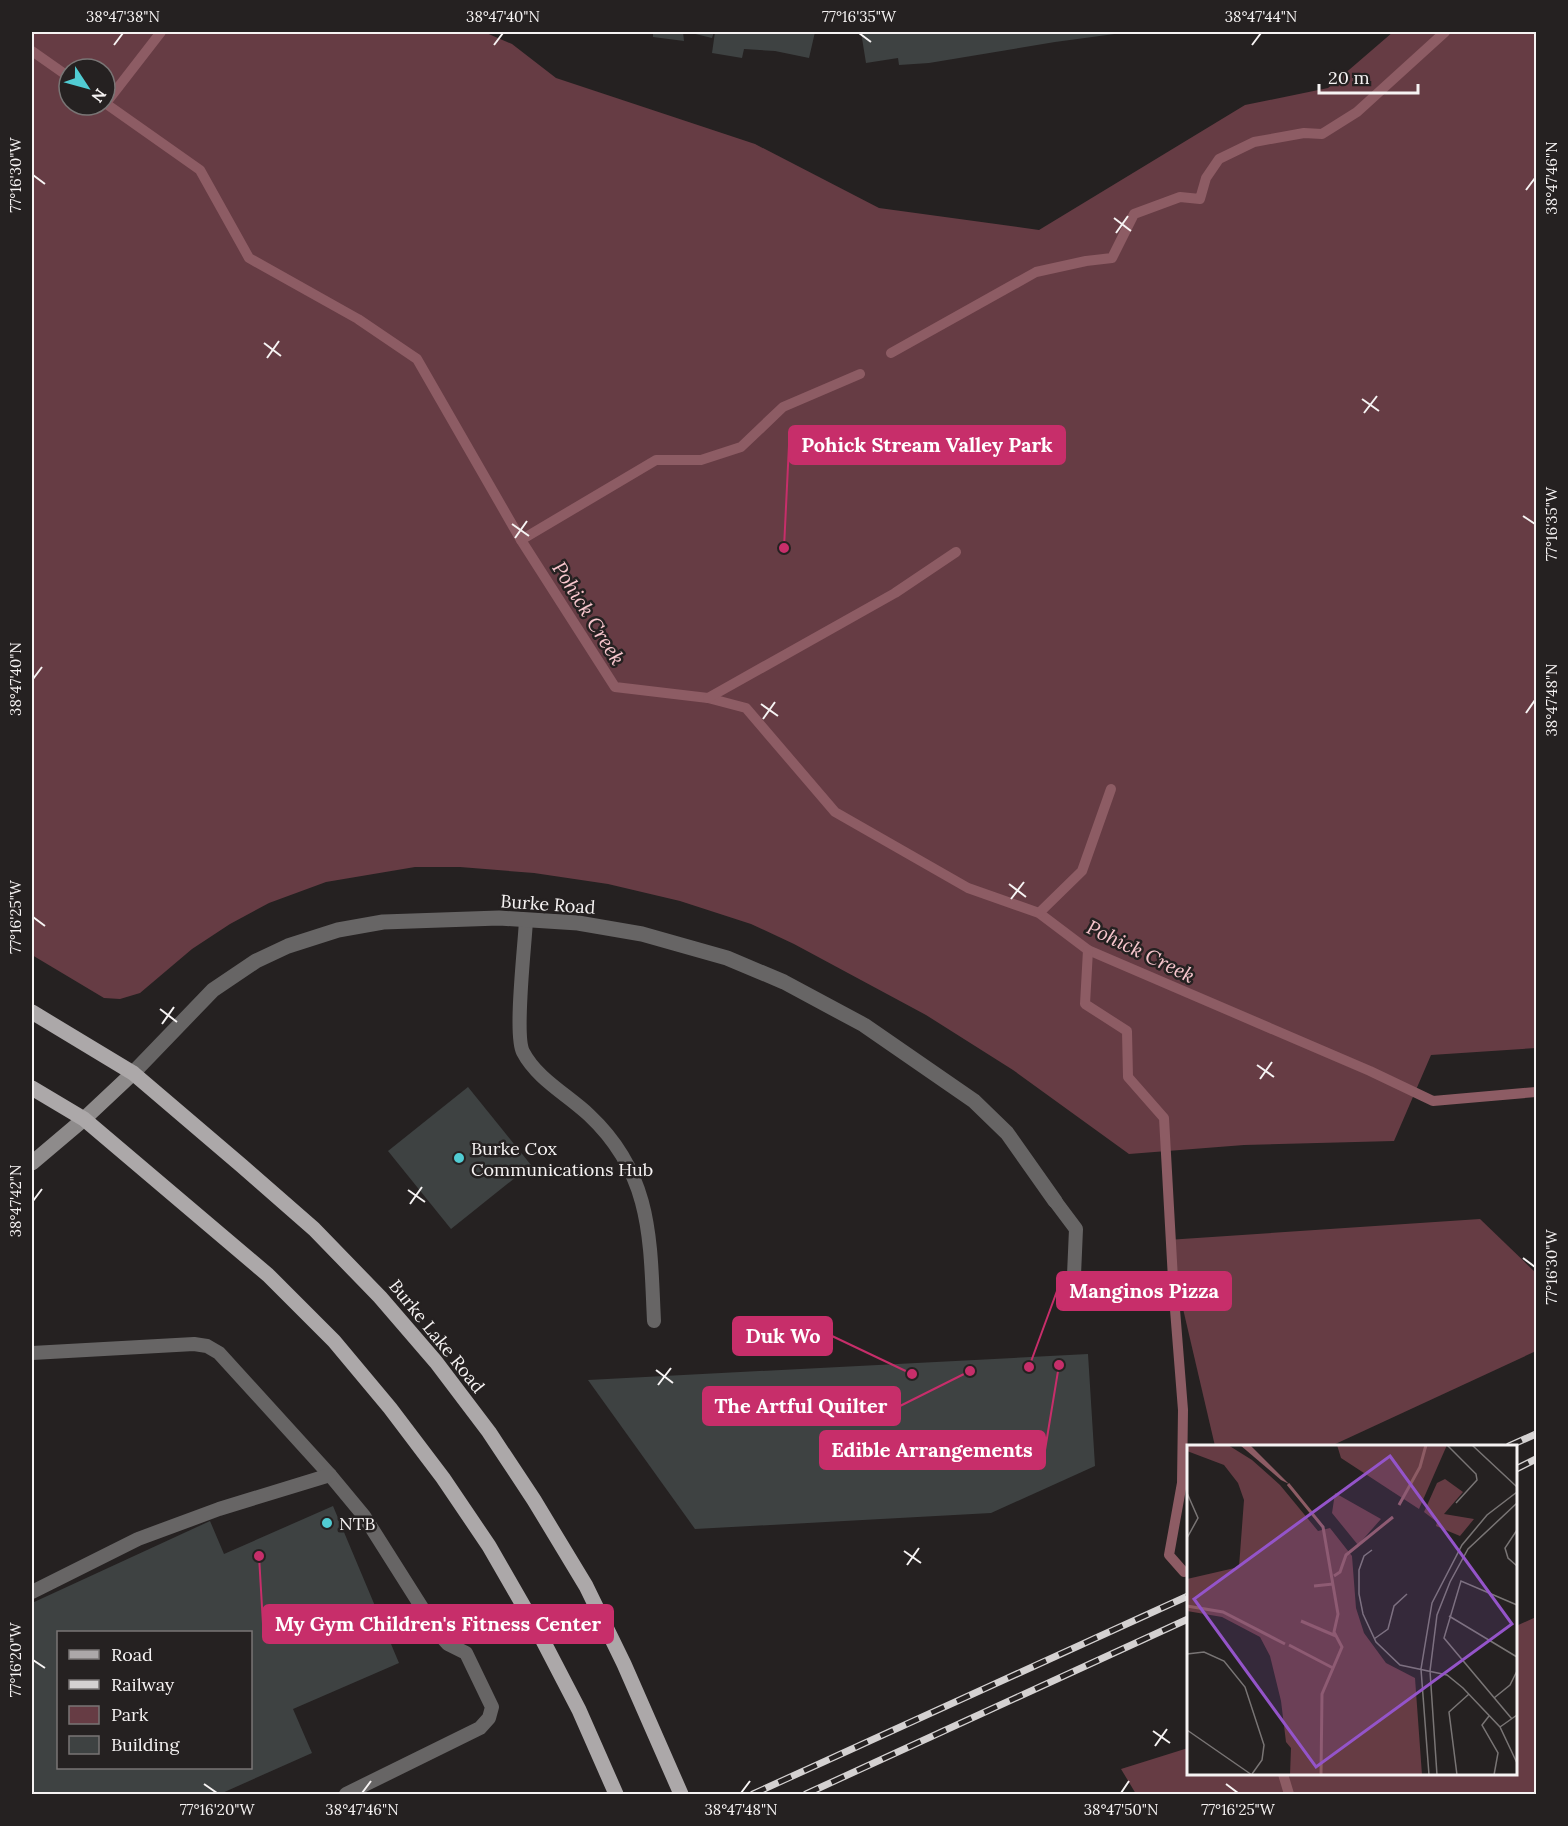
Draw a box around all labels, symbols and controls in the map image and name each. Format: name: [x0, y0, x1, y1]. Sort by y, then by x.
text: 38°47'38"N: [86, 7, 160, 26]
text: 38°47'40"N: [466, 7, 540, 26]
text: 77°16'35"W: [822, 7, 897, 26]
text: 38°47'44"N: [1225, 7, 1297, 26]
north arrow: [57, 57, 117, 117]
scale bar: [1319, 57, 1418, 95]
text: 20 m: [1328, 66, 1370, 89]
text: N: [87, 85, 111, 107]
text: 77°16'30"W: [6, 136, 25, 212]
text: 38°47'46"N: [1542, 141, 1561, 215]
callout: Pohick Stream Valley Park: [789, 426, 1065, 464]
text: Pohick Stream Valley Park: [801, 432, 1053, 457]
text: 77°16'35"W: [1542, 486, 1561, 561]
water label: Pohick Creek: [547, 557, 631, 669]
text: 38°47'40"N: [6, 642, 25, 716]
text: 38°47'48"N: [1542, 663, 1561, 737]
text: 77°16'25"W: [6, 879, 25, 954]
street label: Burke Road: [500, 889, 597, 919]
water label: Pohick Creek: [1083, 914, 1199, 988]
place label: Burke Cox Communications Hub: [471, 1137, 653, 1181]
marker: Burke Cox Communications Hub: [452, 1151, 466, 1165]
text: 38°47'42"N: [6, 1165, 25, 1237]
text: 77°16'30"W: [1542, 1228, 1561, 1304]
callout: Manginos Pizza: [1057, 1272, 1231, 1310]
street label: Burke Lake Road: [384, 1275, 490, 1398]
text: Manginos Pizza: [1069, 1278, 1220, 1303]
callout: Duk Wo: [733, 1317, 832, 1355]
text: Duk Wo: [746, 1323, 820, 1348]
callout: The Artful Quilter: [703, 1387, 900, 1425]
text: The Artful Quilter: [715, 1393, 888, 1418]
callout: Edible Arrangements: [820, 1431, 1045, 1469]
text: Edible Arrangements: [831, 1437, 1033, 1462]
inset map: [1187, 1445, 1517, 1775]
place label: NTB: [339, 1512, 375, 1535]
marker: NTB: [320, 1516, 334, 1530]
callout: My Gym Children's Fitness Center: [263, 1605, 613, 1643]
text: My Gym Children's Fitness Center: [275, 1611, 602, 1636]
text: 77°16'20"W: [6, 1622, 25, 1697]
legend: [57, 1631, 252, 1769]
text: Road: [111, 1643, 153, 1666]
text: Railway: [111, 1673, 175, 1696]
text: Park: [111, 1703, 149, 1726]
text: Building: [111, 1733, 181, 1756]
text: 77°16'20"W: [180, 1800, 255, 1819]
text: 38°47'46"N: [325, 1800, 399, 1819]
text: 38°47'48"N: [704, 1800, 778, 1819]
text: 38°47'50"N: [1084, 1800, 1158, 1819]
text: 77°16'25"W: [1201, 1800, 1276, 1819]

